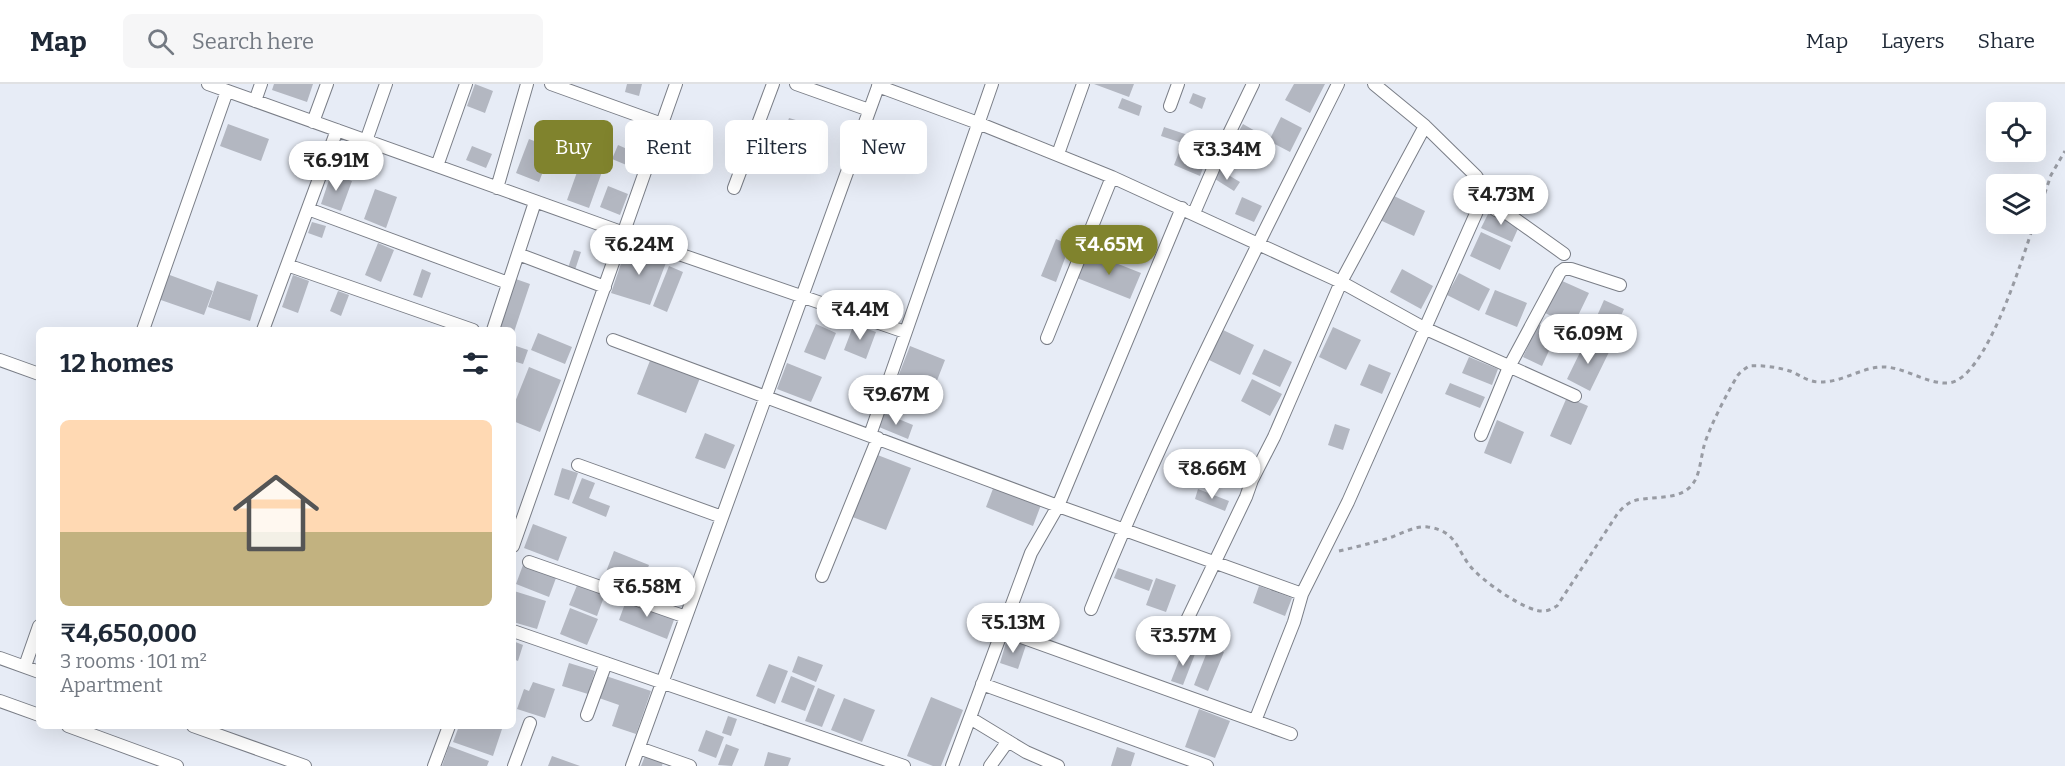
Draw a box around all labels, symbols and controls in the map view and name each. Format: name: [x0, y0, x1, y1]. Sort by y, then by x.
search box: [123, 14, 543, 68]
text: Map: [30, 25, 87, 58]
icon: search: [144, 25, 177, 58]
text: Search here: [192, 28, 314, 55]
text: Map: [1806, 28, 1848, 54]
text: Layers: [1881, 28, 1945, 54]
text: Share: [1978, 28, 2035, 54]
map controls: [1986, 102, 2046, 234]
button: locate: [1986, 102, 2046, 162]
chip: Buy: [534, 120, 613, 174]
chip: Rent: [625, 120, 713, 174]
chip: Filters: [725, 120, 828, 174]
chip: New: [840, 120, 927, 174]
pin: ₹3.34M: [1178, 130, 1276, 181]
text: ₹3.34M: [1192, 137, 1262, 161]
pin: ₹6.91M: [287, 141, 385, 192]
text: ₹6.91M: [303, 148, 369, 172]
button: layers: [1986, 174, 2046, 234]
pin: ₹4.73M: [1452, 175, 1550, 226]
text: ₹4.73M: [1467, 182, 1535, 206]
pin: ₹6.24M: [590, 225, 688, 276]
pin: ₹4.65M: [1060, 225, 1158, 276]
text: ₹6.24M: [604, 232, 674, 256]
text: ₹4.65M: [1075, 232, 1143, 256]
pin: ₹4.4M: [818, 290, 902, 341]
text: ₹4.4M: [831, 297, 889, 321]
pin: ₹6.09M: [1539, 314, 1637, 365]
text: ₹6.09M: [1553, 321, 1623, 345]
icon: filters: [459, 347, 492, 380]
text: 12 homes: [60, 348, 174, 379]
pin: ₹9.67M: [847, 375, 945, 426]
text: ₹9.67M: [862, 382, 930, 406]
pin: ₹8.66M: [1163, 449, 1261, 500]
text: ₹8.66M: [1177, 456, 1247, 480]
icon: home: [222, 459, 330, 567]
pin: ₹6.58M: [598, 567, 696, 618]
text: ₹6.58M: [612, 574, 682, 598]
pin: ₹5.13M: [964, 603, 1062, 654]
text: ₹5.13M: [981, 610, 1045, 634]
pin: ₹3.57M: [1134, 616, 1232, 667]
text: ₹4,650,000: [60, 618, 197, 649]
text: ₹3.57M: [1150, 623, 1216, 647]
text: 3 rooms · 101 m²: [60, 649, 207, 673]
text: Apartment: [60, 673, 163, 697]

